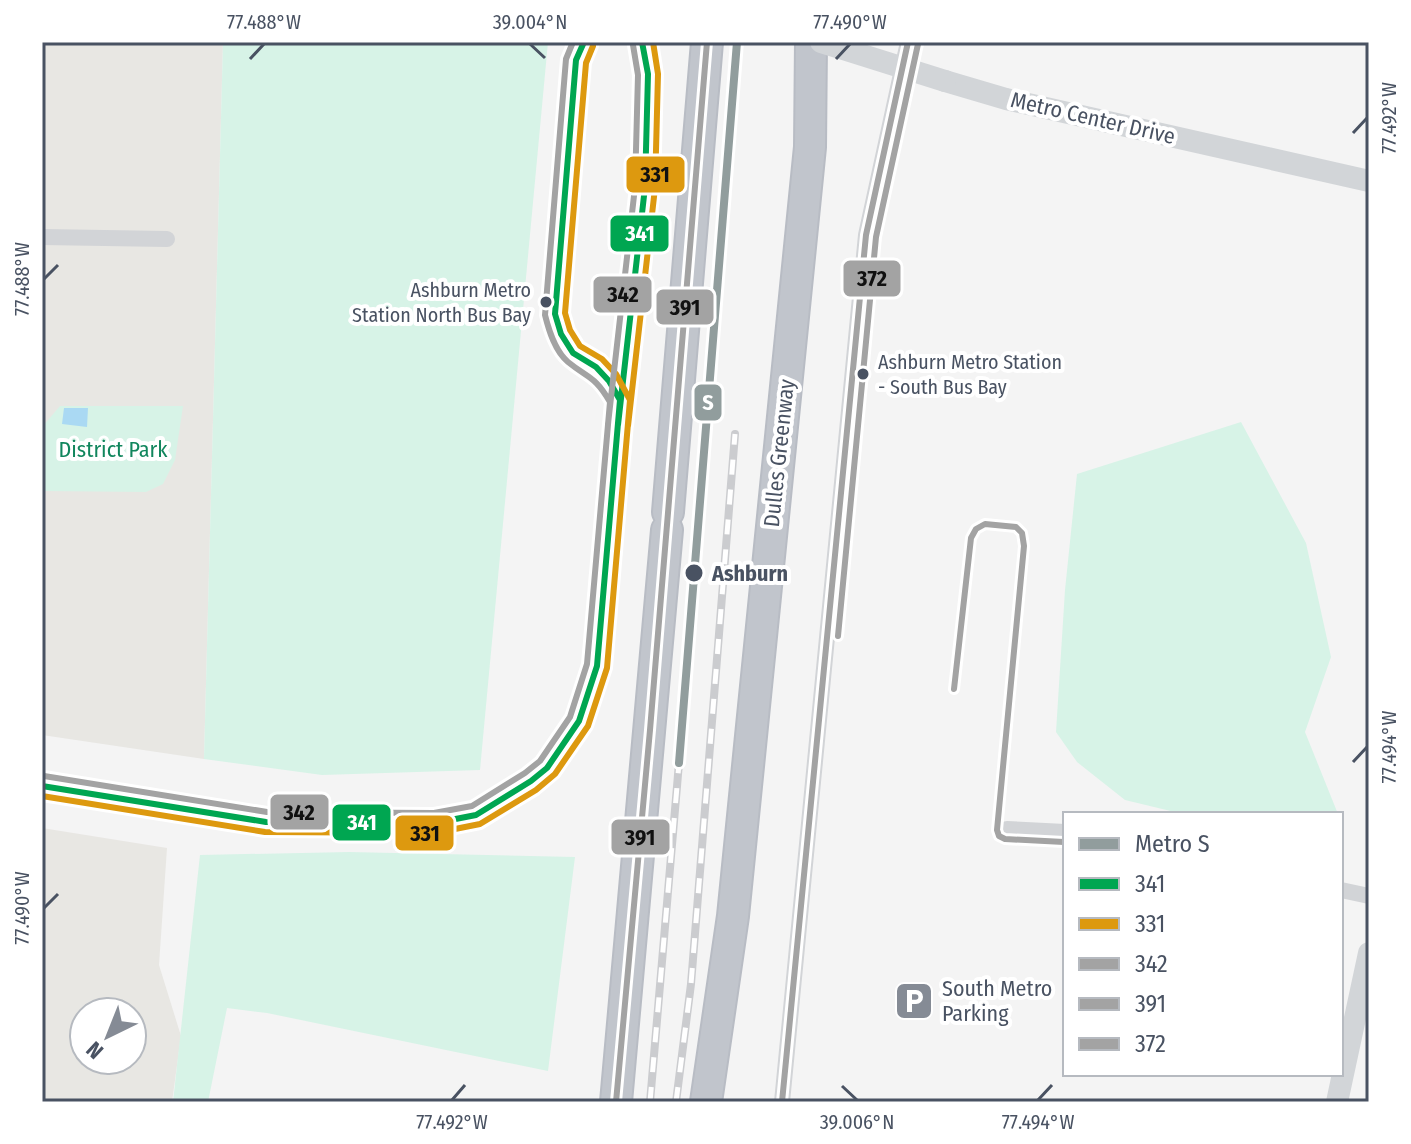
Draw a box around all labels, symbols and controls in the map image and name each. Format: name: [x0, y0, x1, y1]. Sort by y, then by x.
text: 77.488°W: [227, 10, 301, 34]
text: 39.004°N: [493, 10, 567, 34]
text: 77.490°W: [813, 10, 887, 34]
text: 77.492°W: [1377, 82, 1401, 154]
street label: Metro Center Drive: [1008, 86, 1178, 150]
line badge: 331: [625, 155, 686, 194]
text: 331: [639, 161, 670, 188]
line badge: 341: [609, 214, 670, 253]
text: 341: [624, 220, 655, 247]
text: 77.488°W: [10, 242, 34, 316]
line badge: 372: [842, 259, 902, 298]
text: 372: [856, 265, 887, 292]
line badge: 342: [592, 275, 653, 314]
place label: Ashburn Metro Station North Bus Bay: [352, 278, 531, 327]
text: 342: [606, 281, 639, 308]
line badge: 391: [655, 288, 715, 326]
marker: Ashburn Metro Station North Bus Bay: [538, 294, 554, 310]
text: 391: [669, 294, 700, 321]
place label: Ashburn Metro Station - South Bus Bay: [878, 350, 1062, 399]
marker: Ashburn Metro Station - South Bus Bay: [855, 366, 871, 382]
street label: Dulles Greenway: [758, 378, 800, 528]
line badge: S: [693, 383, 723, 422]
text: S: [702, 389, 714, 416]
park label: District Park: [59, 436, 168, 463]
place label: Ashburn: [711, 560, 788, 587]
marker: Ashburn: [683, 562, 705, 584]
text: 77.494°W: [1377, 711, 1401, 783]
line badge: 342: [269, 793, 330, 831]
text: 342: [282, 799, 315, 826]
line badge: 341: [331, 803, 392, 842]
text: 341: [346, 809, 377, 836]
legend: [1063, 812, 1343, 1076]
line badge: 331: [394, 814, 455, 852]
line badge: 391: [610, 818, 671, 856]
text: 331: [409, 820, 440, 847]
text: 391: [624, 824, 655, 851]
text: Metro S: [1135, 830, 1210, 858]
text: 341: [1135, 870, 1165, 898]
text: 77.490°W: [10, 871, 34, 945]
text: 331: [1135, 910, 1165, 938]
text: 342: [1135, 950, 1168, 978]
place label: South Metro Parking: [942, 975, 1052, 1027]
parking icon: South Metro Parking: [893, 980, 935, 1022]
text: 391: [1135, 990, 1166, 1018]
north arrow: [68, 996, 148, 1076]
text: 372: [1135, 1030, 1166, 1058]
text: N: [81, 1036, 109, 1065]
text: 77.492°W: [416, 1110, 488, 1134]
text: 39.006°N: [820, 1110, 894, 1134]
text: 77.494°W: [1002, 1110, 1074, 1134]

